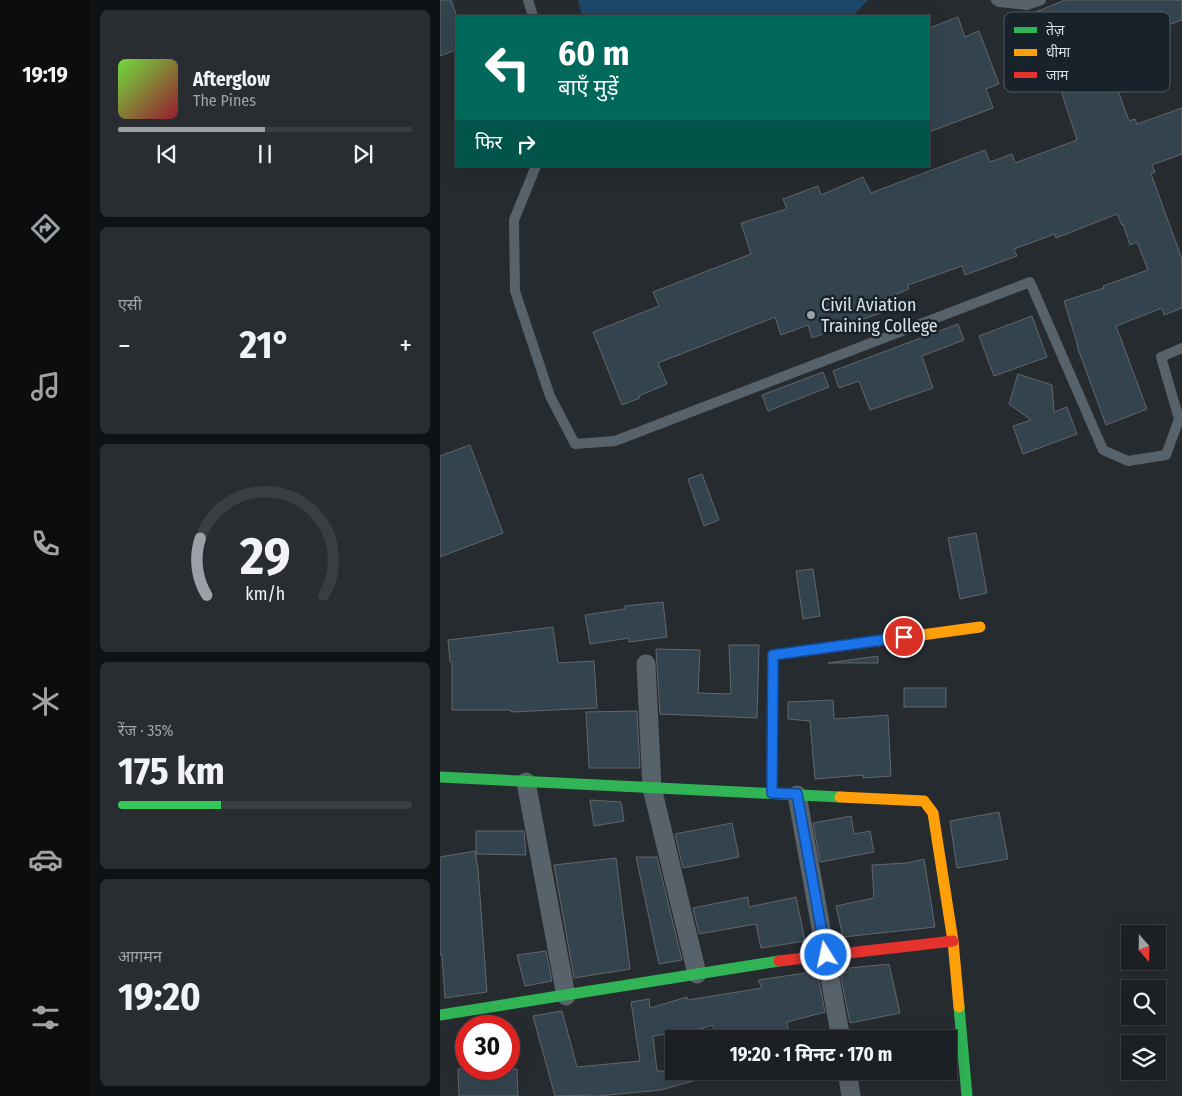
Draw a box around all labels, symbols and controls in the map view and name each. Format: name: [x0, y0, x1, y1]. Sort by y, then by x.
legend: [1004, 12, 1170, 92]
text: तेज़: [1046, 21, 1065, 39]
text: 60 m: [558, 32, 629, 74]
icon: left: [475, 35, 540, 100]
text: धीमा: [1046, 44, 1071, 61]
text: 19:19: [22, 61, 68, 88]
text: जाम: [1046, 67, 1069, 84]
text: Afterglow: [193, 68, 270, 91]
text: बाएँ मुड़ें: [558, 74, 619, 101]
text: The Pines: [193, 91, 256, 110]
icon: right: [512, 130, 540, 158]
text: फिर: [475, 131, 502, 154]
icon: previous: [153, 140, 181, 168]
icon: pause: [251, 140, 279, 168]
icon: next: [349, 140, 377, 168]
icon: directions: [28, 211, 63, 246]
place label: Civil Aviation Training College: [821, 294, 938, 337]
text: एसी: [118, 295, 142, 314]
marker: Civil Aviation Training College: [805, 309, 817, 321]
text: 21°: [240, 322, 290, 368]
text: −: [118, 329, 131, 362]
text: +: [399, 329, 412, 362]
icon: music: [28, 369, 63, 404]
text: 29: [239, 525, 290, 588]
icon: phone: [28, 526, 63, 561]
text: km/h: [245, 583, 285, 605]
pin: [883, 616, 925, 658]
icon: arrive: [890, 623, 918, 651]
icon: climate: [28, 684, 63, 719]
text: रेंज · 35%: [118, 721, 174, 740]
text: 175 km: [118, 748, 225, 794]
icon: car: [28, 842, 63, 877]
north arrow: [1121, 925, 1166, 970]
map controls: [1121, 925, 1166, 1080]
position arrow: [799, 928, 851, 980]
text: आगमन: [118, 947, 162, 966]
text: 19:20: [118, 974, 201, 1020]
button: search: [1121, 980, 1166, 1025]
icon: filters: [28, 1000, 63, 1035]
speed limit sign: 30: [455, 1015, 520, 1080]
button: layers: [1121, 1035, 1166, 1080]
text: 19:20 · 1 मिनट · 170 m: [730, 1043, 892, 1066]

